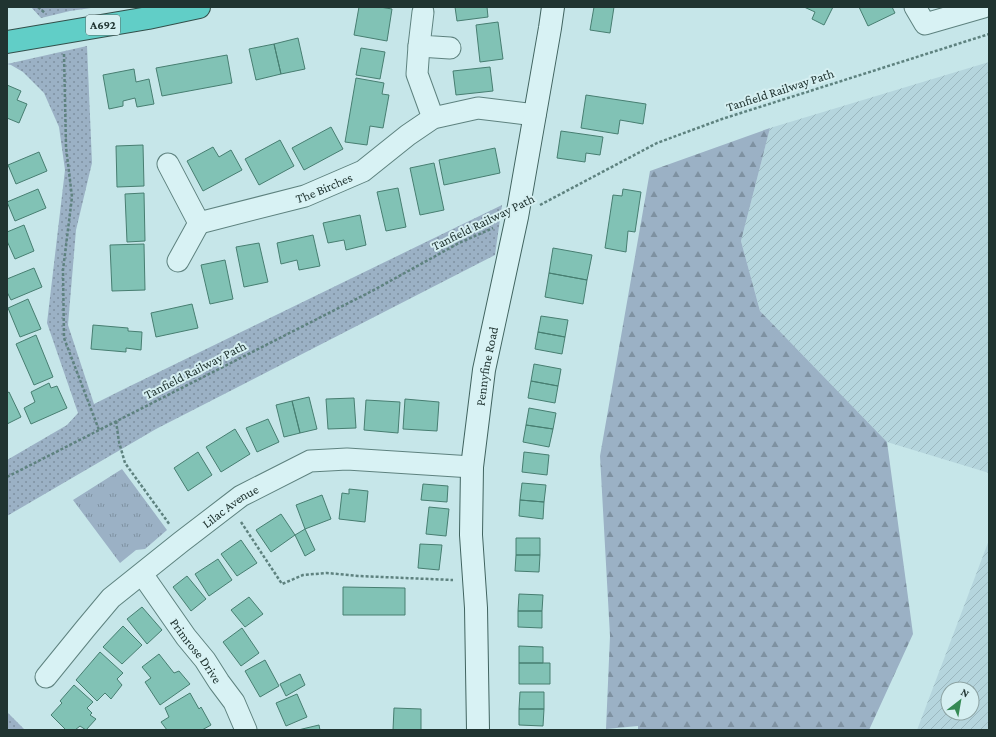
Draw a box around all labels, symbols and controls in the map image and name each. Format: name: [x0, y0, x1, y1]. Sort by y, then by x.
road number: A692: [86, 15, 120, 35]
street label: Tanfield Railway Path: [724, 65, 836, 115]
street label: The Birches: [294, 169, 355, 206]
street label: Tanfield Railway Path: [429, 191, 537, 253]
street label: Pennyfine Road: [472, 325, 501, 407]
street label: Tanfield Railway Path: [142, 338, 249, 402]
street label: Lilac Avenue: [199, 481, 261, 531]
street label: Primrose Drive: [168, 615, 225, 686]
north arrow: [940, 681, 980, 721]
text: N: [959, 685, 972, 700]

